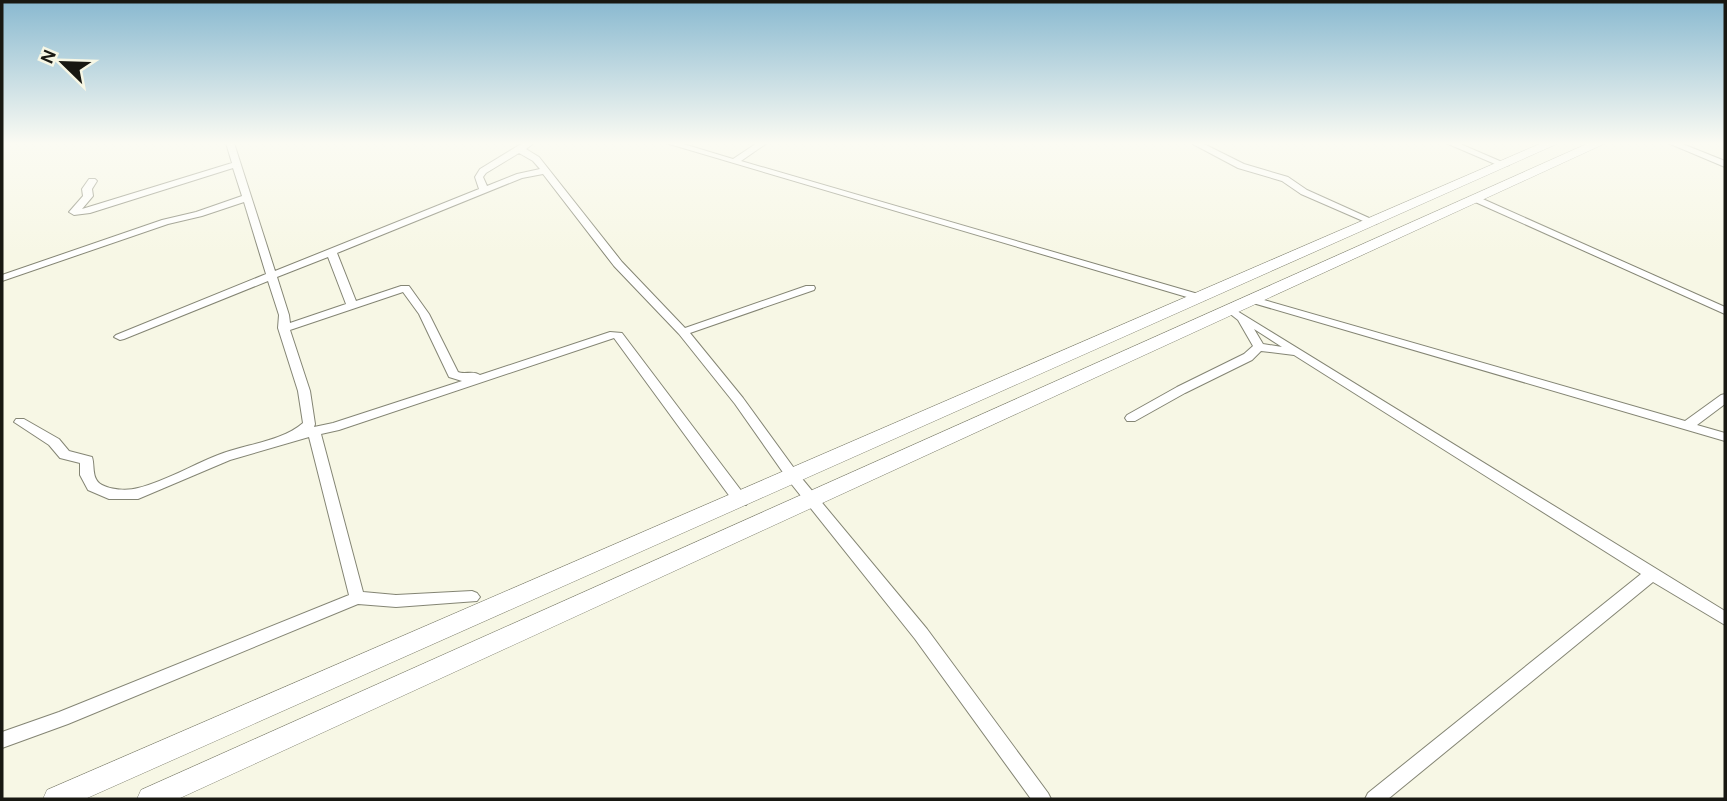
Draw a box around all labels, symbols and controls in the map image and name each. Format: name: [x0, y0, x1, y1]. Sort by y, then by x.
north arrow: [28, 28, 98, 98]
text: N: [35, 46, 61, 67]

